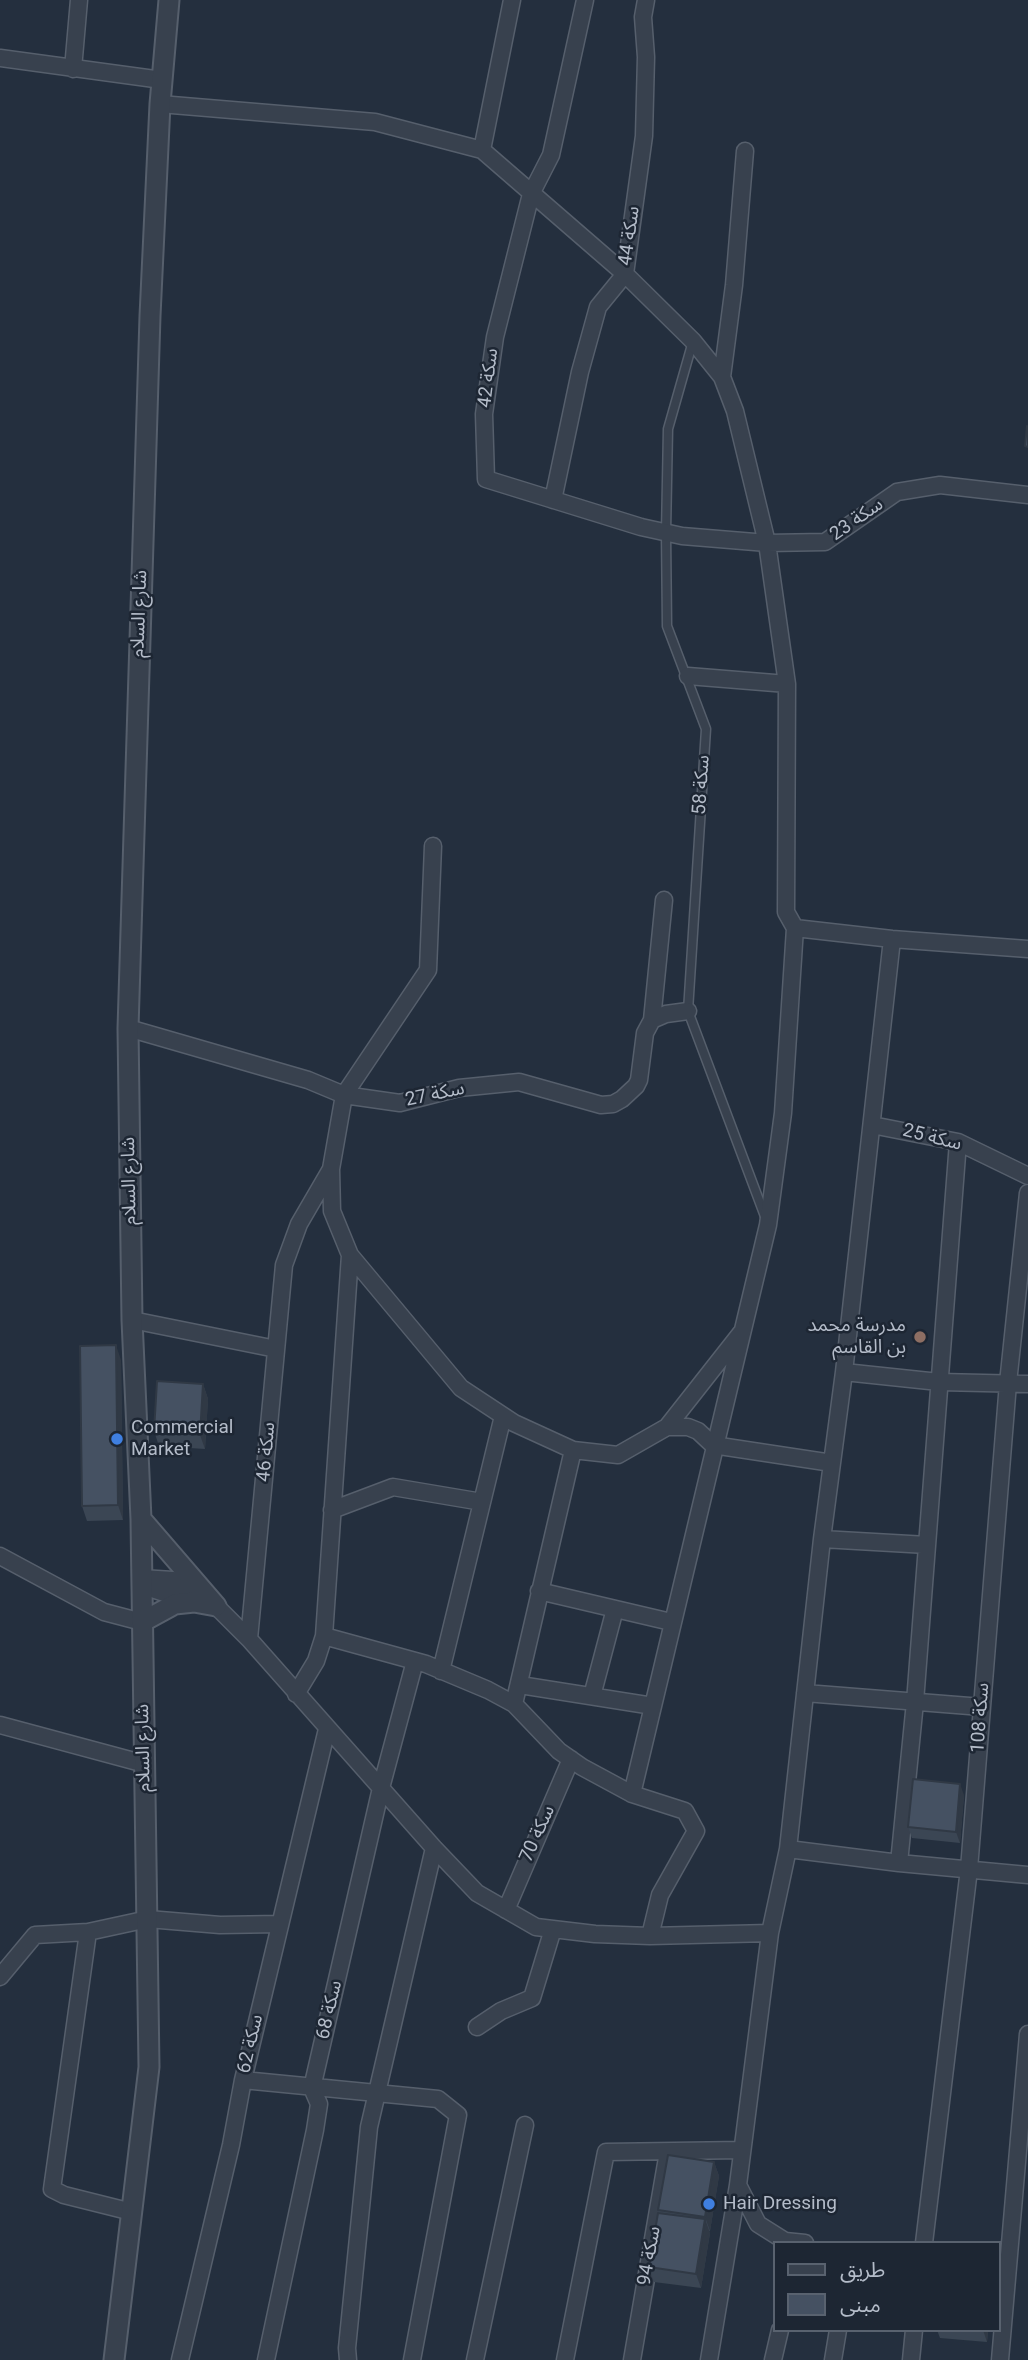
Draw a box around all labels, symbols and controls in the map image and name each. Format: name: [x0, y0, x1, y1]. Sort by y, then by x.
street label: سكة 44: [615, 205, 645, 267]
street label: سكة 42: [474, 347, 504, 409]
street label: سكة 23: [826, 493, 888, 547]
street label: شارع السلام: [127, 570, 153, 658]
street label: سكة 58: [689, 754, 715, 816]
street label: سكة 27: [403, 1078, 467, 1112]
street label: سكة 25: [900, 1120, 964, 1156]
street label: شارع السلام: [118, 1137, 142, 1225]
place label: مدرسة محمد بن القاسم: [808, 1315, 906, 1359]
marker: مدرسة محمد بن القاسم: [912, 1329, 928, 1345]
place label: Commercial Market: [131, 1417, 233, 1461]
street label: سكة 46: [253, 1421, 281, 1483]
marker: Commercial Market: [109, 1431, 125, 1447]
street label: سكة 108: [967, 1682, 995, 1754]
street label: شارع السلام: [132, 1704, 156, 1792]
street label: سكة 70: [515, 1802, 561, 1866]
street label: سكة 68: [312, 1978, 348, 2042]
street label: سكة 62: [233, 2012, 269, 2076]
place label: Hair Dressing: [723, 2193, 837, 2215]
marker: Hair Dressing: [701, 2196, 717, 2212]
street label: سكة 94: [634, 2225, 666, 2287]
legend: [772, 2241, 1000, 2332]
text: طريق: [840, 2258, 885, 2282]
text: مبنى: [840, 2293, 881, 2317]

